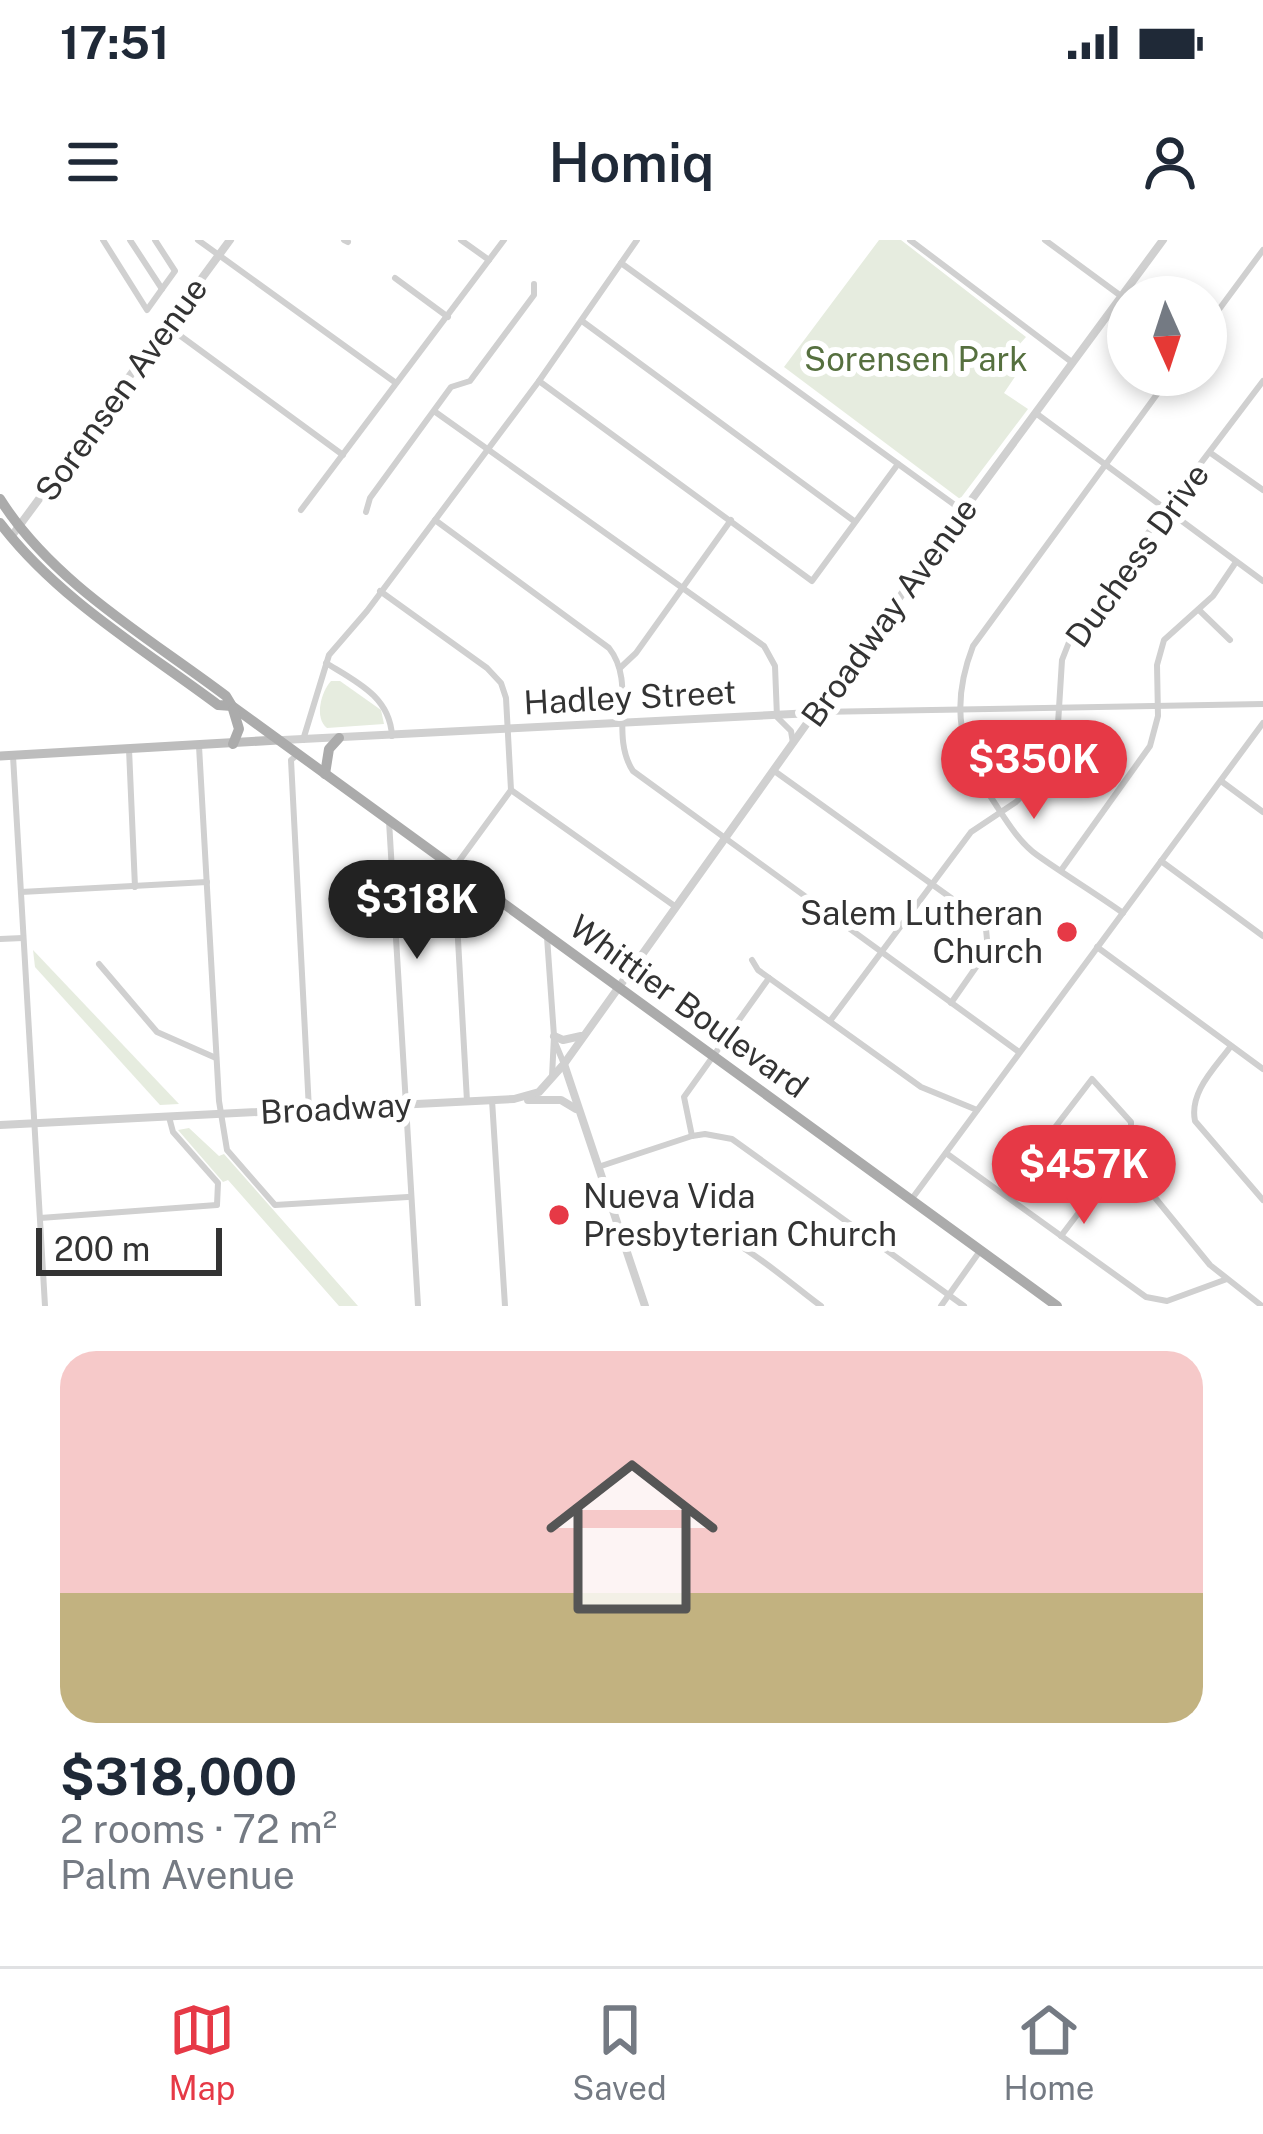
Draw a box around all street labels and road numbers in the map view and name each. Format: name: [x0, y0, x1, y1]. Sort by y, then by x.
street label: Sorensen Avenue: [27, 270, 215, 508]
street label: Duchess Drive: [1058, 456, 1216, 654]
street label: Broadway Avenue: [793, 490, 985, 734]
street label: Hadley Street: [523, 672, 737, 722]
street label: Whittier Boulevard: [563, 907, 815, 1105]
street label: Broadway: [259, 1085, 413, 1131]

